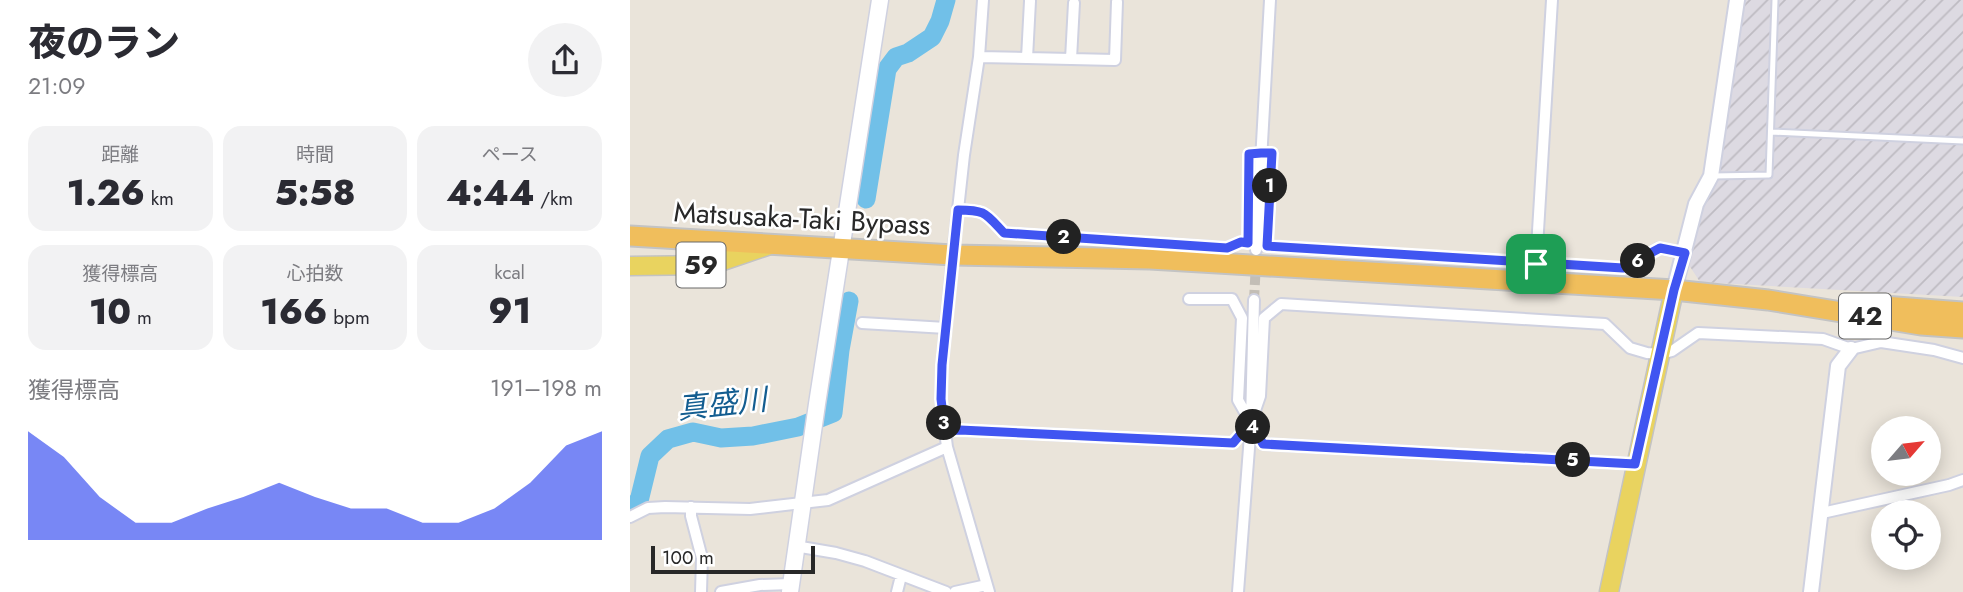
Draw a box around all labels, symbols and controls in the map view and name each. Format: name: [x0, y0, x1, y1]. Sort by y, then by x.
text: 夜のラン: [28, 15, 180, 70]
button: share: [528, 23, 602, 97]
text: 21:09: [28, 69, 85, 103]
text: 距離: [101, 141, 139, 168]
text: 時間: [296, 141, 334, 168]
text: ペース: [482, 141, 538, 168]
text: 1.26: [67, 168, 145, 218]
text: 5:58: [274, 168, 356, 218]
text: 4:44: [446, 168, 535, 218]
pin: 1: [1252, 168, 1288, 204]
text: 1: [1265, 172, 1274, 199]
text: km: [145, 185, 174, 212]
text: /km: [535, 185, 573, 212]
street label: Matsusaka-Taki Bypass: [673, 191, 931, 246]
pin: 2: [1046, 219, 1082, 254]
text: 2: [1057, 223, 1070, 250]
pin: [1506, 234, 1566, 294]
road number: 59: [676, 242, 726, 288]
pin: 6: [1620, 244, 1656, 278]
icon: arrive: [1517, 245, 1555, 283]
text: 6: [1631, 247, 1644, 274]
text: kcal: [494, 259, 525, 286]
text: 獲得標高: [82, 260, 158, 287]
text: 心拍数: [286, 260, 344, 287]
text: 91: [488, 286, 531, 336]
text: 10: [89, 287, 131, 337]
text: 166: [260, 287, 328, 337]
road number: 42: [1839, 294, 1891, 338]
text: m: [131, 304, 152, 331]
text: bpm: [328, 304, 370, 331]
text: 191–198 m: [490, 371, 602, 405]
text: 獲得標高: [28, 373, 120, 407]
water label: 真盛川: [675, 377, 772, 430]
pin: 3: [926, 406, 962, 440]
text: 3: [938, 409, 949, 436]
pin: 4: [1236, 410, 1270, 444]
text: 4: [1246, 413, 1259, 440]
north arrow: [1871, 416, 1941, 486]
map controls: [1871, 416, 1941, 570]
pin: 5: [1556, 442, 1590, 477]
text: 5: [1566, 446, 1579, 473]
button: locate: [1871, 500, 1941, 570]
scale bar: [651, 543, 816, 575]
text: 100 m: [662, 544, 714, 571]

